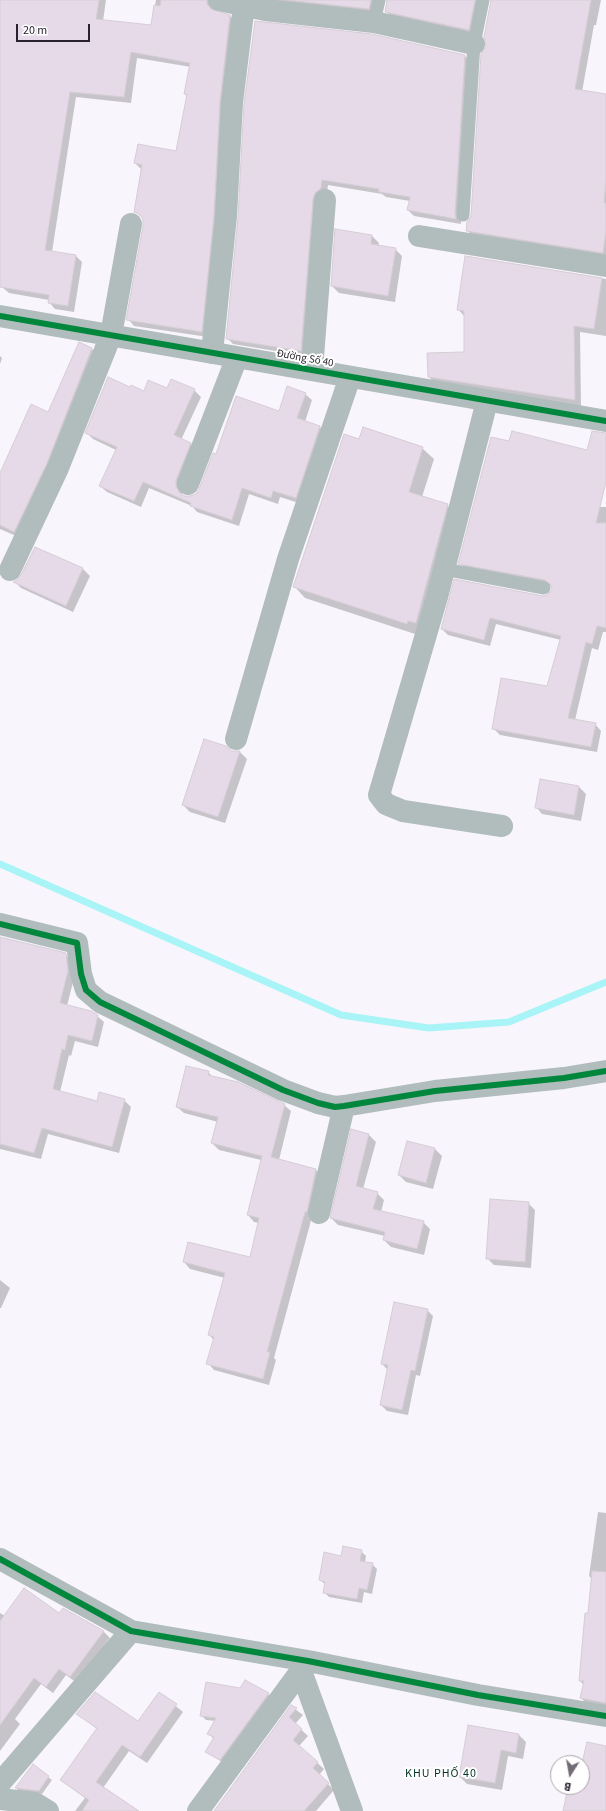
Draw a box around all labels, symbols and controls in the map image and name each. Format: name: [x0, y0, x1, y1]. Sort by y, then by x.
scale bar: [18, 16, 92, 42]
text: 20 m: [23, 22, 47, 39]
street label: Đường Số 40: [275, 347, 335, 371]
north arrow: [550, 1755, 590, 1795]
district label: KHU PHỐ 40: [405, 1767, 477, 1781]
text: B: [563, 1778, 573, 1794]

